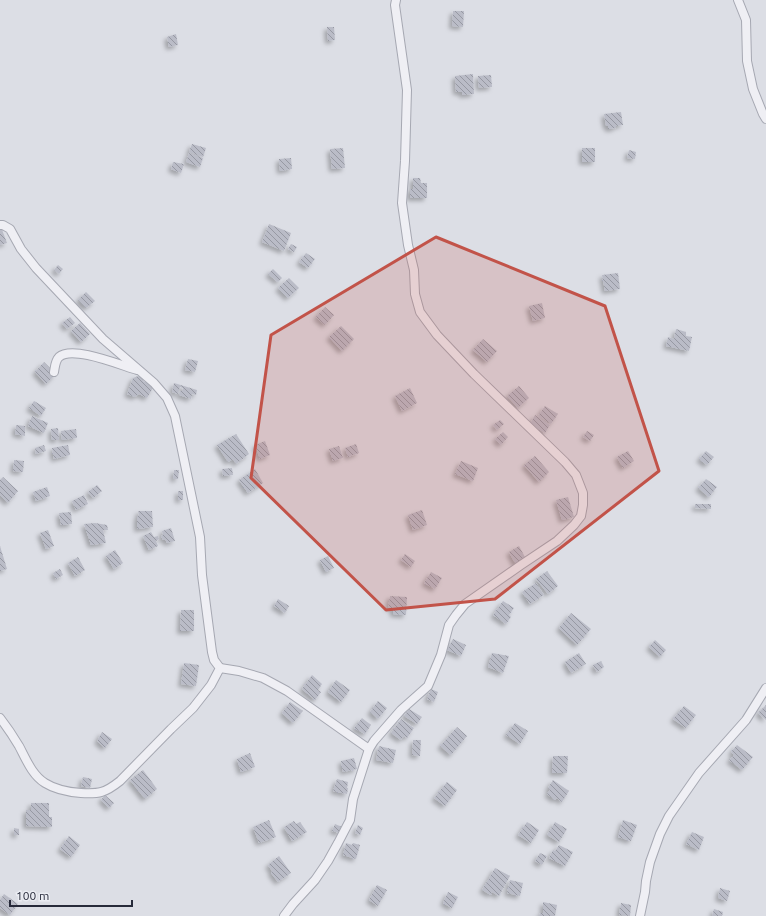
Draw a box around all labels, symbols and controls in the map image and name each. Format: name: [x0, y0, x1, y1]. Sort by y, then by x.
scale bar: [10, 882, 132, 908]
text: 100 m: [16, 889, 49, 902]

